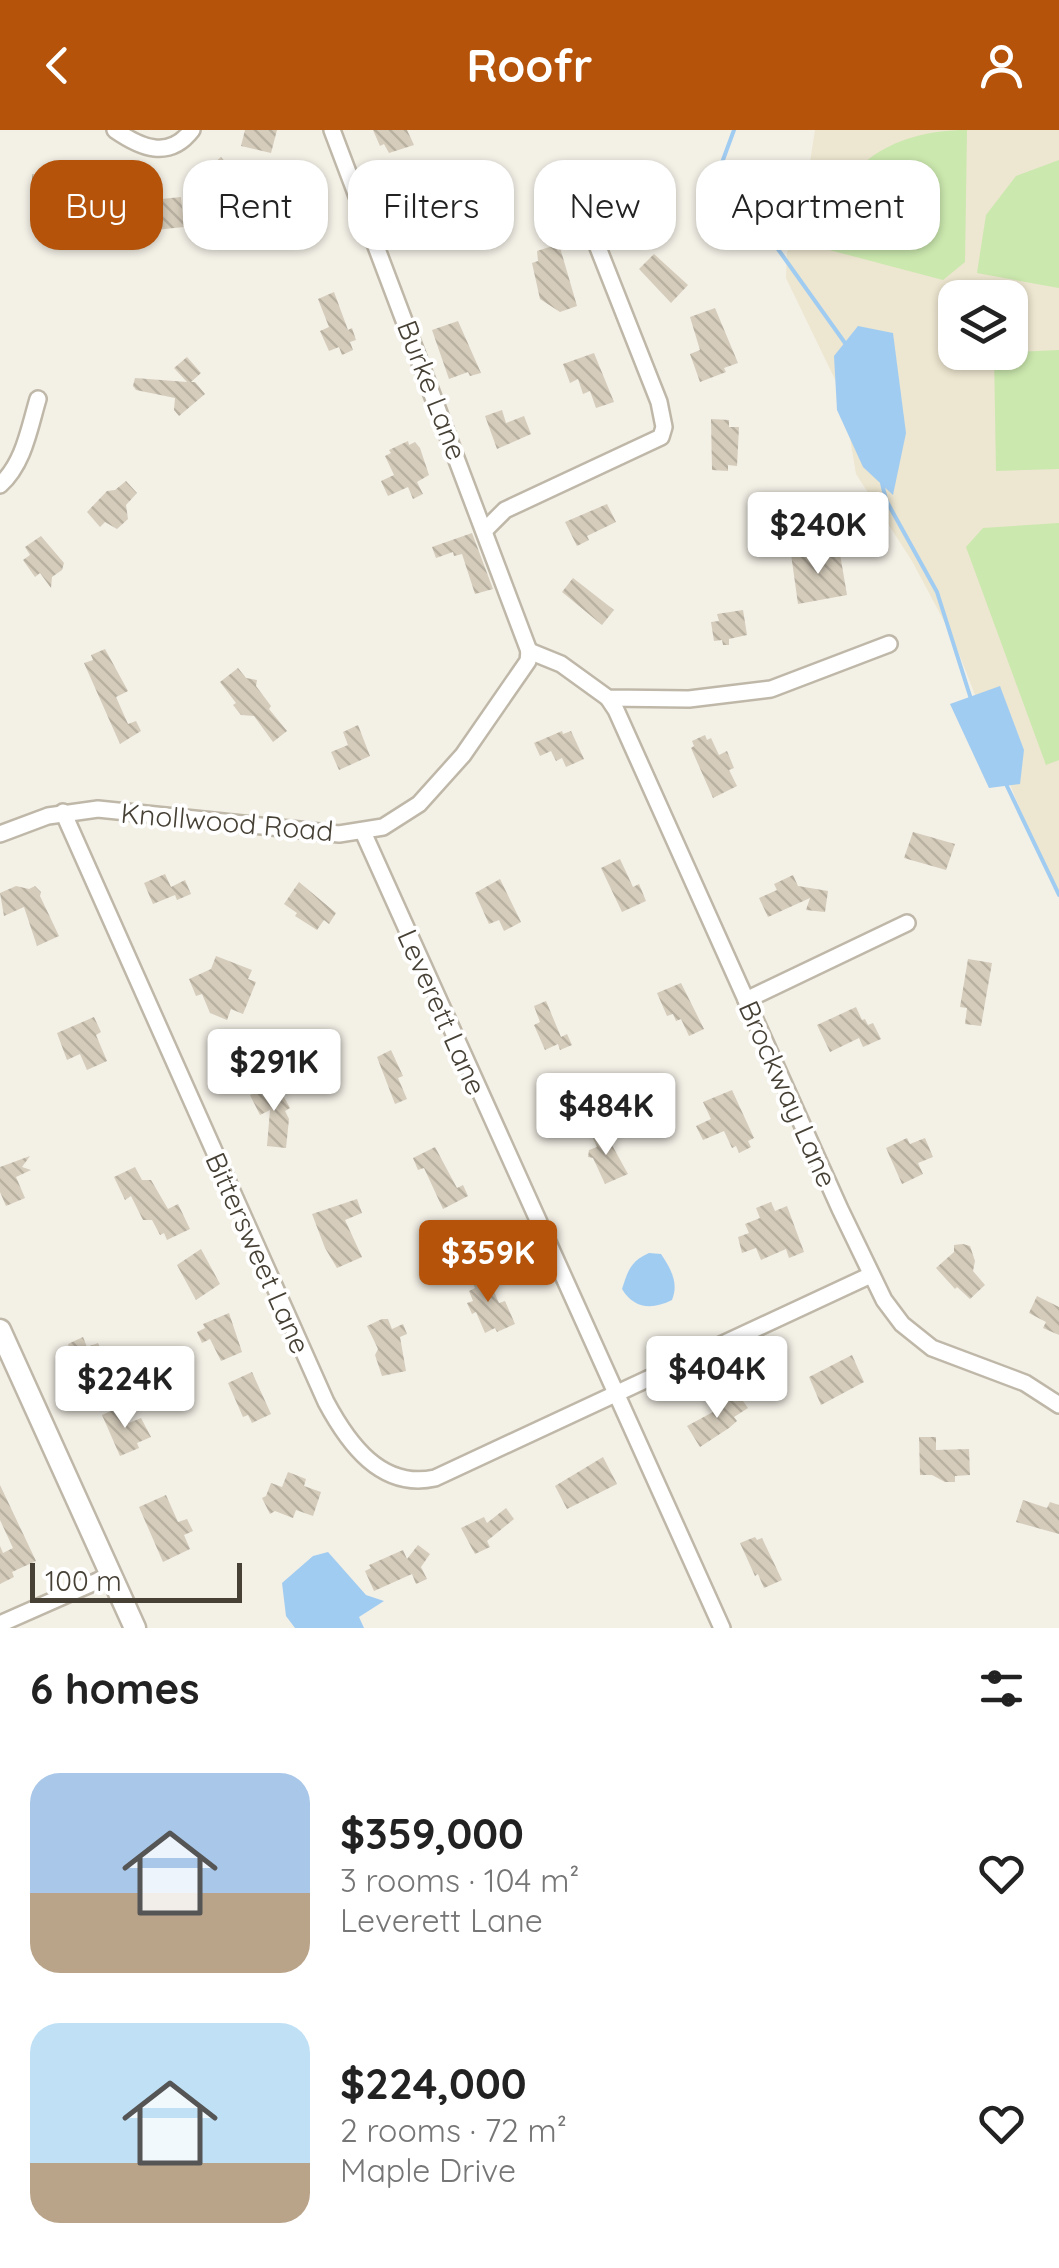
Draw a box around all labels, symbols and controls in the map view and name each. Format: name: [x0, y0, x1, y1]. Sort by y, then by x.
text: Roofr: [466, 37, 593, 93]
icon: back: [30, 38, 85, 93]
icon: person: [974, 38, 1029, 93]
chip: Buy: [30, 160, 163, 250]
chip: Rent: [183, 160, 328, 250]
chip: Filters: [348, 160, 514, 250]
chip: New: [534, 160, 676, 250]
chip: Apartment: [696, 160, 940, 250]
map controls: [938, 280, 1028, 370]
button: layers: [938, 280, 1028, 370]
street label: Burke Lane: [390, 315, 475, 465]
pin: $240K: [748, 492, 888, 577]
text: $240K: [770, 504, 866, 544]
street label: Knollwood Road: [119, 795, 335, 848]
street label: Leverett Lane: [390, 924, 495, 1100]
street label: Brockway Lane: [732, 995, 845, 1192]
pin: $291K: [204, 1029, 344, 1114]
text: $291K: [230, 1041, 318, 1081]
pin: $484K: [536, 1073, 676, 1158]
text: $484K: [558, 1085, 654, 1125]
street label: Bittersweet Lane: [198, 1147, 318, 1359]
pin: $359K: [418, 1220, 558, 1305]
text: $359K: [441, 1232, 535, 1272]
pin: $404K: [647, 1336, 787, 1421]
pin: $224K: [55, 1346, 195, 1431]
text: $404K: [668, 1348, 766, 1388]
text: $224K: [77, 1358, 173, 1398]
scale bar: [30, 1558, 242, 1602]
text: 100 m: [45, 1563, 122, 1598]
icon: filters: [974, 1661, 1029, 1716]
text: 6 homes: [30, 1662, 200, 1715]
text: $359,000: [340, 1807, 524, 1860]
icon: home: [110, 1813, 230, 1933]
icon: heart: [974, 1846, 1029, 1901]
text: 3 rooms · 104 m²: [340, 1860, 580, 1900]
text: Leverett Lane: [340, 1900, 543, 1940]
text: $224,000: [340, 2057, 526, 2110]
icon: home: [110, 2063, 230, 2183]
icon: heart: [974, 2096, 1029, 2151]
text: 2 rooms · 72 m²: [340, 2110, 567, 2150]
text: Maple Drive: [340, 2150, 516, 2190]

